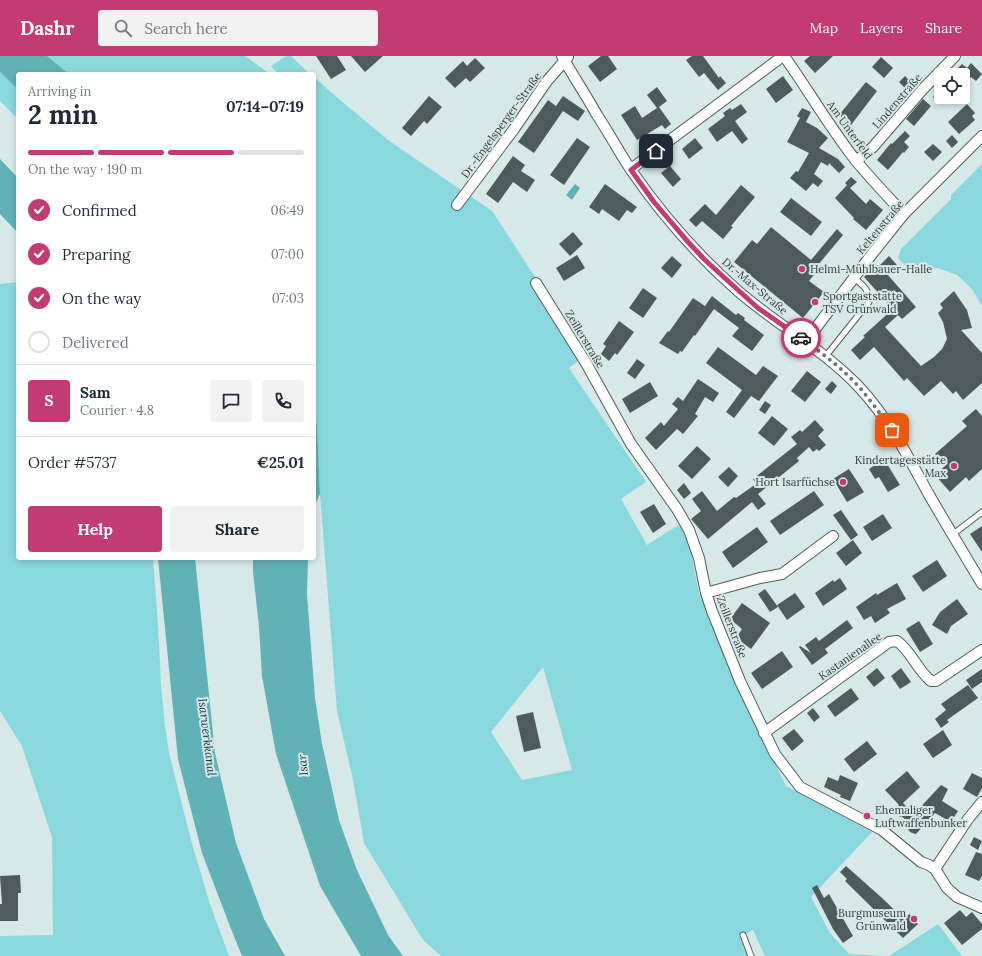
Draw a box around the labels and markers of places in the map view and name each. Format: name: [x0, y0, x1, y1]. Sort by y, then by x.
pin: [639, 134, 673, 168]
place label: Helmi-Mühlbauer-Halle: [810, 262, 932, 276]
marker: Helmi-Mühlbauer-Halle: [797, 264, 807, 274]
place label: Sportgaststätte TSV Grünwald: [823, 289, 902, 316]
marker: Sportgaststätte TSV Grünwald: [810, 297, 820, 307]
pin: [875, 413, 909, 447]
place label: Kindertagesstätte Max: [855, 453, 946, 480]
marker: Kindertagesstätte Max: [949, 461, 959, 471]
place label: Hort Isarfüchse: [755, 475, 835, 489]
marker: Hort Isarfüchse: [838, 477, 848, 487]
place label: Ehemaliger Luftwaffenbunker: [875, 803, 967, 830]
marker: Ehemaliger Luftwaffenbunker: [862, 811, 872, 821]
place label: Burgmuseum Grünwald: [838, 906, 906, 933]
marker: Burgmuseum Grünwald: [909, 914, 919, 924]

